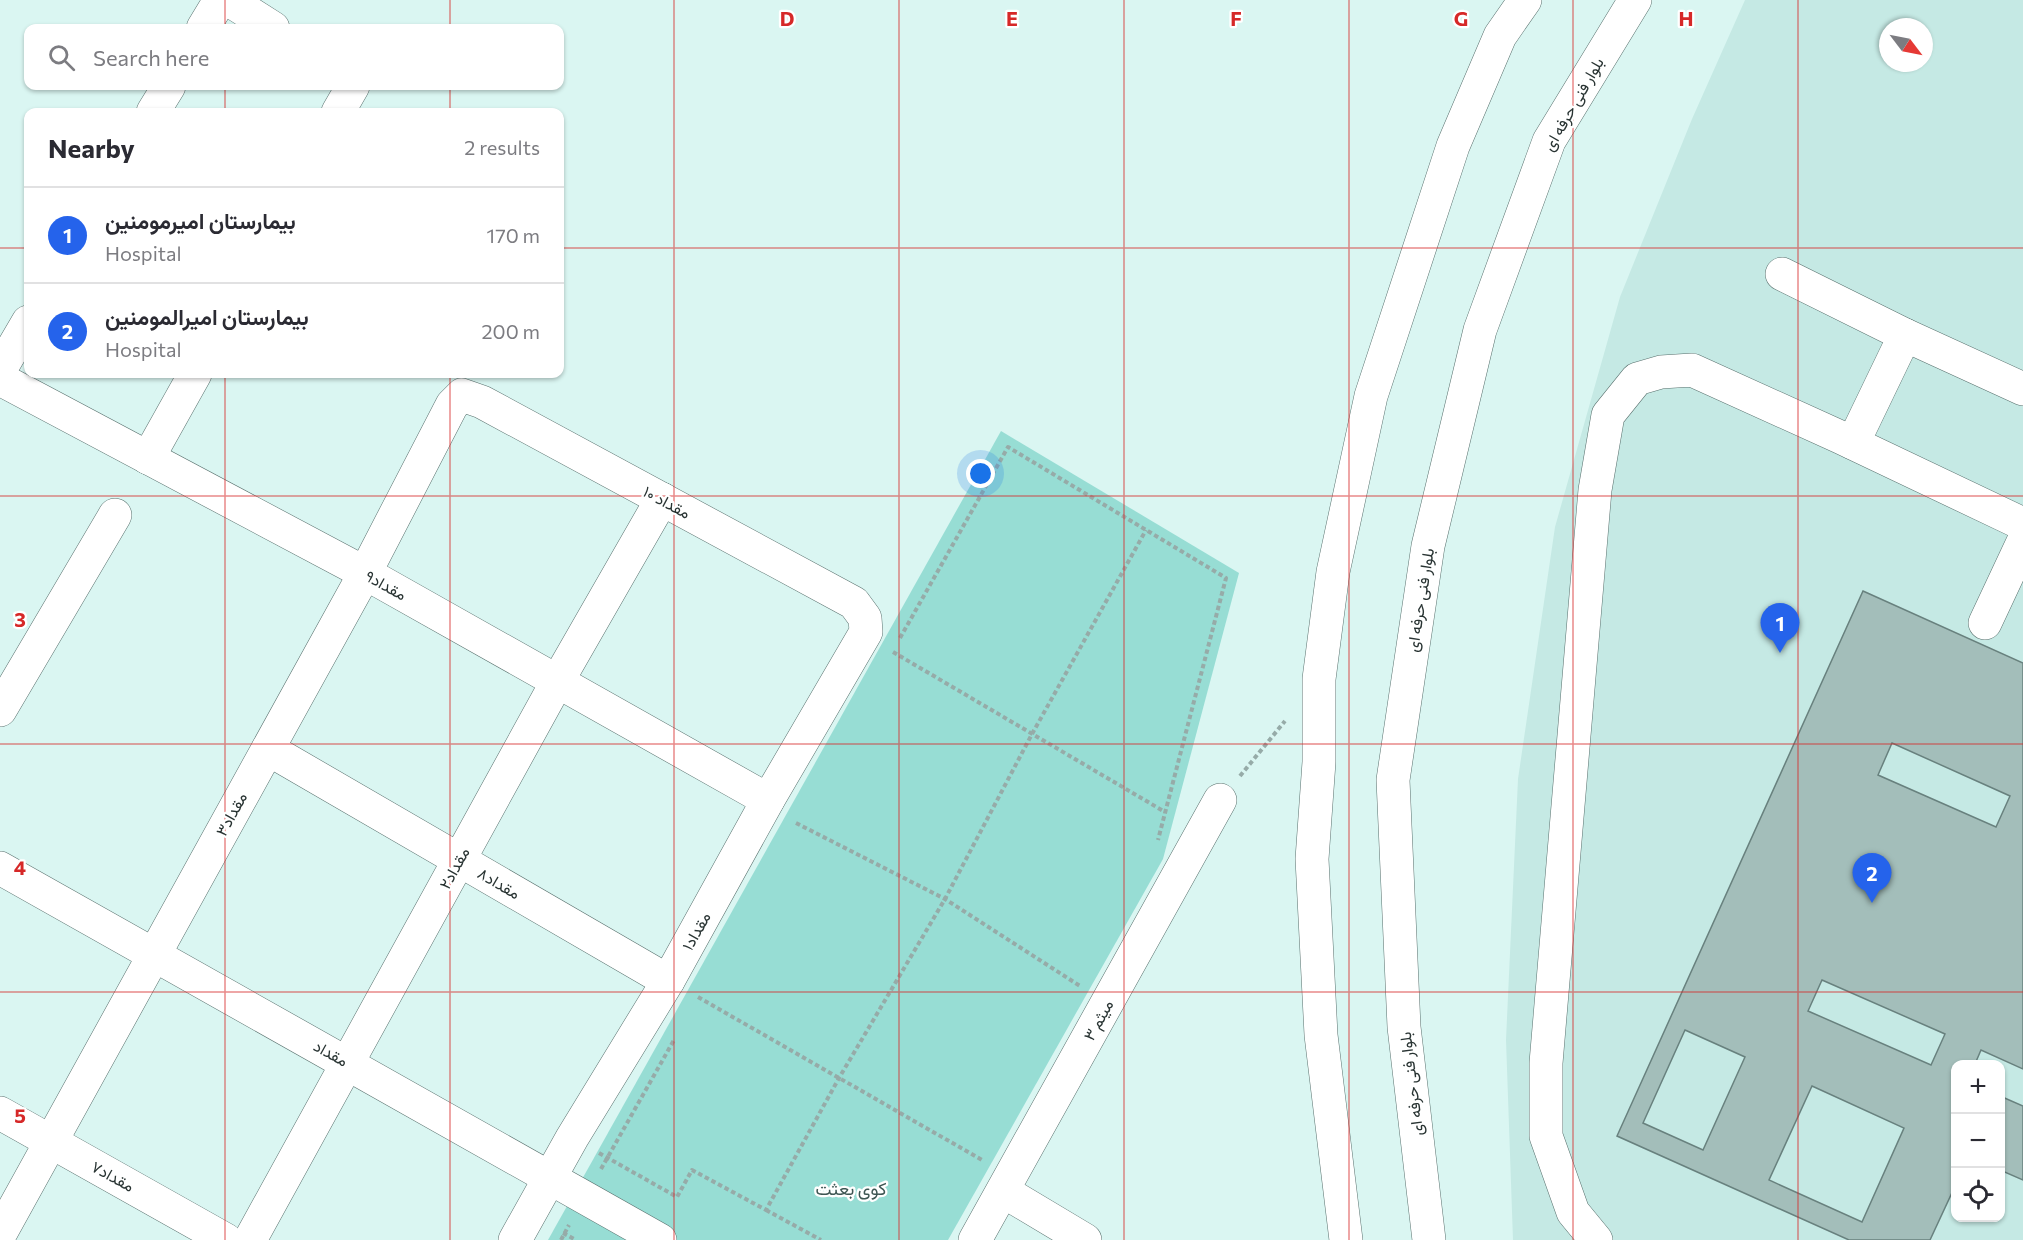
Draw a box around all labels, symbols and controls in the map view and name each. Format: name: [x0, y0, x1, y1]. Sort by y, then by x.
text: D: [780, 6, 794, 30]
text: E: [1006, 6, 1018, 30]
text: F: [1230, 6, 1242, 30]
text: G: [1454, 6, 1468, 30]
text: H: [1679, 6, 1694, 30]
north arrow: [1879, 18, 1933, 72]
search box: [24, 24, 564, 90]
icon: search: [45, 41, 78, 74]
text: Search here: [93, 44, 209, 71]
street label: بلوار فنی حرفه ای: [1538, 54, 1609, 155]
text: Nearby: [48, 132, 135, 163]
text: 2 results: [464, 135, 540, 159]
text: بیمارستان امیرمومنین: [105, 207, 296, 234]
text: 1: [63, 223, 72, 247]
text: 170 m: [487, 223, 540, 247]
text: Hospital: [105, 241, 182, 265]
text: بیمارستان امیرالمومنین: [105, 303, 309, 330]
text: 2: [62, 319, 73, 343]
text: 200 m: [482, 319, 540, 343]
text: Hospital: [105, 337, 182, 361]
your location: [966, 459, 995, 488]
street label: مقداد ۱۰: [640, 481, 694, 522]
street label: بلوار فنی حرفه ای: [1402, 547, 1439, 653]
street label: مقداد۹: [362, 566, 410, 604]
pin: 1: [1760, 604, 1800, 653]
text: 3: [14, 607, 26, 631]
street label: مقداد۳: [211, 789, 250, 839]
street label: مقداد۲: [434, 844, 473, 892]
pin: 2: [1852, 854, 1892, 903]
text: 4: [14, 855, 26, 879]
street label: مقداد۸: [475, 863, 524, 902]
street label: مقداد۱: [677, 908, 714, 953]
street label: میثم ۳: [1079, 996, 1118, 1044]
street label: بلوار فنی حرفه ای: [1395, 1031, 1428, 1137]
street label: مقداد: [311, 1035, 352, 1070]
map controls: [1951, 1060, 2005, 1222]
button: +: [1951, 1060, 2005, 1114]
text: 5: [14, 1103, 26, 1127]
button: −: [1951, 1114, 2005, 1168]
street label: مقداد۷: [89, 1156, 138, 1195]
button: locate: [1951, 1168, 2005, 1222]
district label: کوی بعثت: [816, 1177, 886, 1200]

